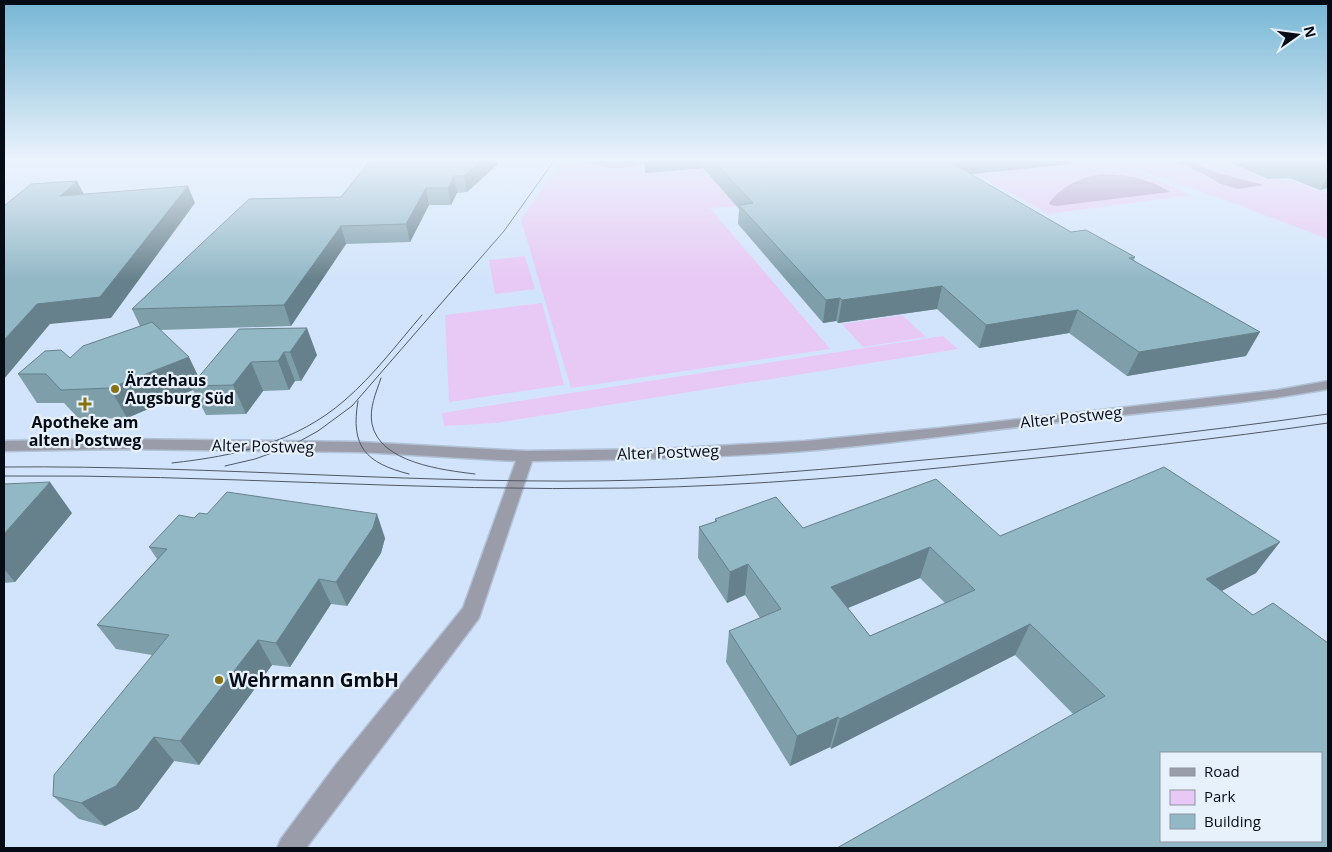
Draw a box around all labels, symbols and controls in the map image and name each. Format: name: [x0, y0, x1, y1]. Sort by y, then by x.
north arrow: [1272, 10, 1322, 60]
text: N: [1300, 24, 1321, 40]
place label: Ärztehaus Augsburg Süd: [125, 369, 234, 409]
marker: Ärztehaus Augsburg Süd: [109, 383, 121, 395]
marker: Apotheke am alten Postweg: [79, 398, 91, 410]
street label: Alter Postweg: [1019, 401, 1123, 433]
place label: Apotheke am alten Postweg: [29, 411, 141, 451]
street label: Alter Postweg: [212, 434, 315, 458]
street label: Alter Postweg: [617, 439, 720, 465]
place label: Wehrmann GmbH: [229, 667, 399, 693]
marker: Wehrmann GmbH: [213, 674, 225, 686]
legend: [1160, 752, 1322, 842]
text: Road: [1204, 761, 1240, 781]
text: Park: [1204, 786, 1235, 806]
text: Building: [1204, 811, 1261, 831]

